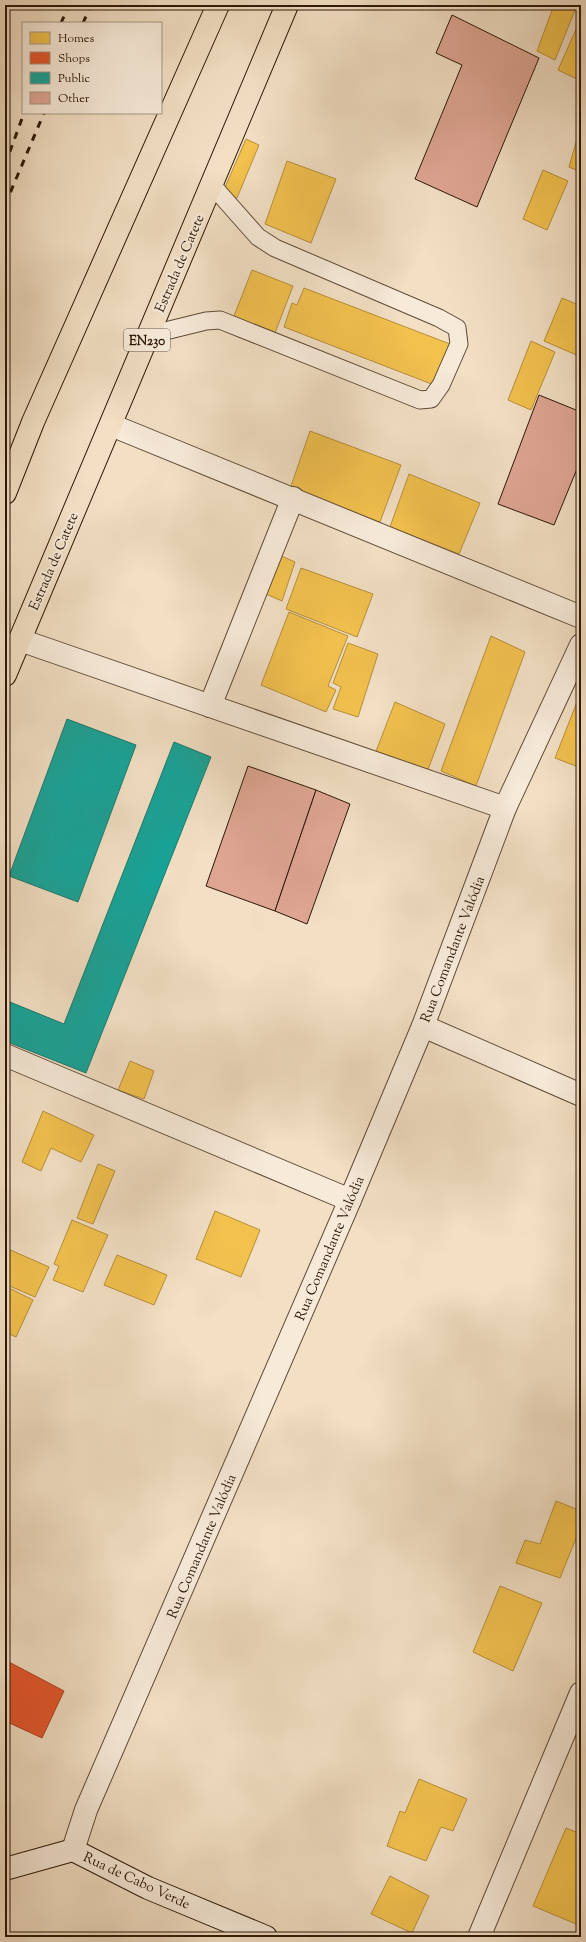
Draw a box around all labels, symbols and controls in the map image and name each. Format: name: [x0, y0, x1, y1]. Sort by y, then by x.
legend: [22, 22, 162, 114]
text: Homes: [58, 30, 94, 48]
text: Shops: [58, 50, 90, 68]
text: Public: [58, 70, 91, 88]
text: Other: [58, 90, 90, 108]
street label: Estrada de Catete: [151, 212, 211, 316]
road number: EN230: [124, 329, 170, 351]
street label: Estrada de Catete: [25, 510, 85, 614]
street label: Rua Comandante Valódia: [417, 873, 491, 1026]
street label: Rua Comandante Valódia: [291, 1173, 371, 1324]
street label: Rua Comandante Valódia: [163, 1471, 243, 1622]
street label: Rua de Cabo Verde: [79, 1848, 193, 1915]

